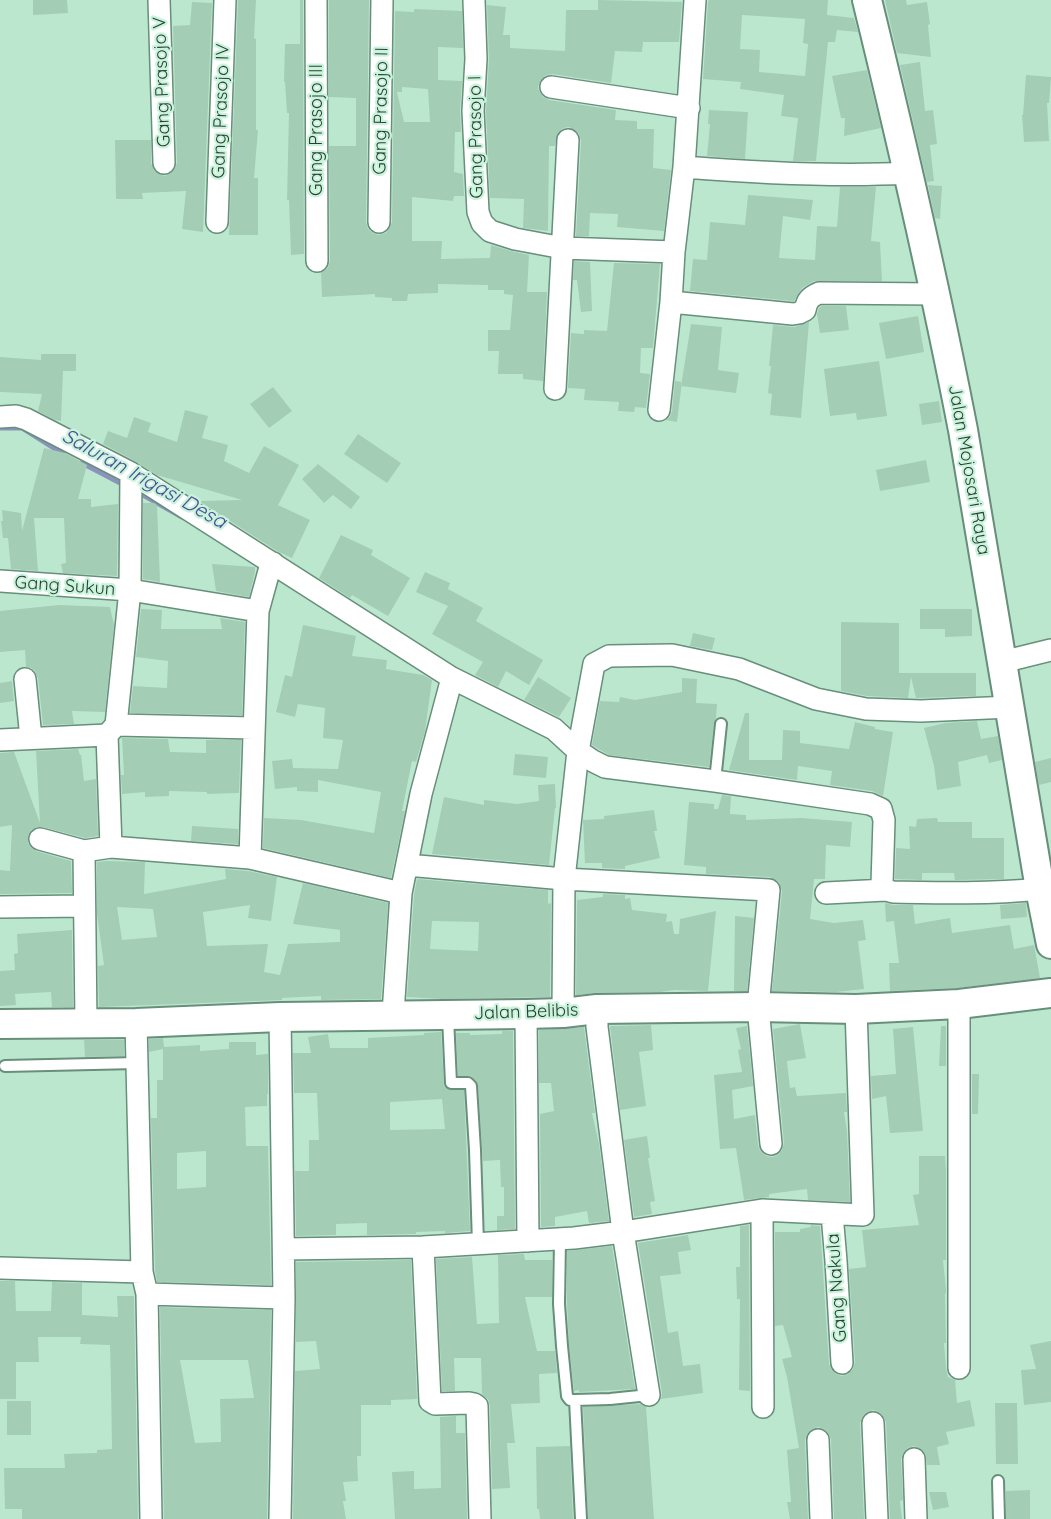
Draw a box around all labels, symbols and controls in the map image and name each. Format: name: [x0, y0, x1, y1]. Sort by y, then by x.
street label: Gang Prasojo V: [149, 16, 175, 148]
street label: Gang Prasojo IV: [208, 43, 234, 179]
street label: Gang Prasojo II: [369, 47, 393, 175]
street label: Gang Prasojo III: [306, 64, 328, 196]
street label: Gang Prasojo I: [464, 75, 488, 199]
street label: Jalan Mojosari Raya: [943, 383, 995, 557]
water label: Saluran Irigasi Desa: [58, 424, 230, 534]
street label: Gang Sukun: [14, 572, 116, 600]
street label: Jalan Belibis: [473, 999, 579, 1025]
street label: Gang Nakula: [822, 1233, 852, 1343]

